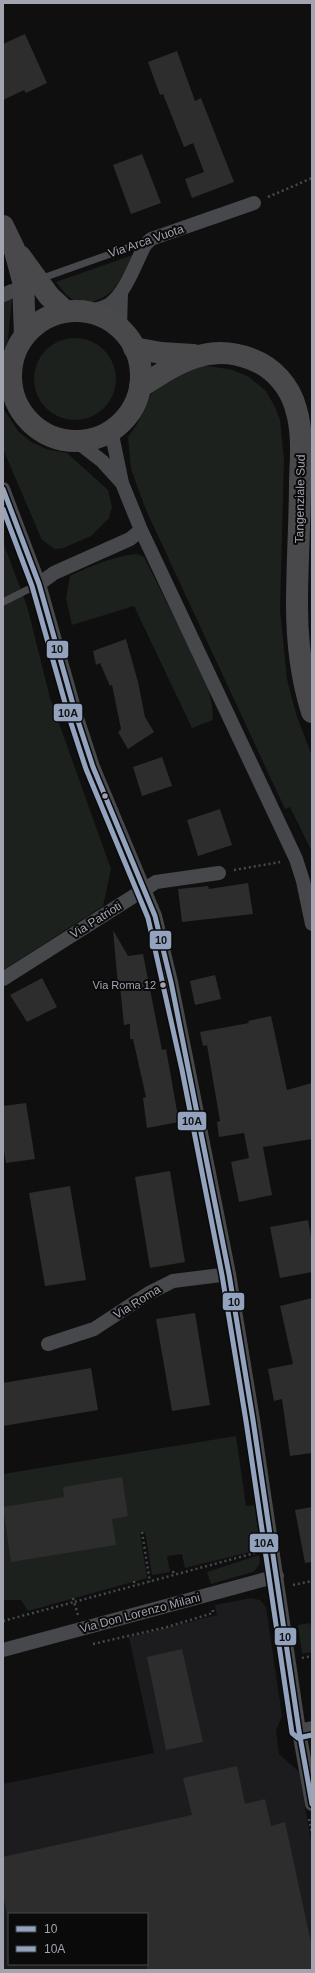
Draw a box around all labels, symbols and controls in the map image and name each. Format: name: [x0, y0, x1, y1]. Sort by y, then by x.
street label: Via Arca Vuota: [106, 221, 186, 260]
street label: Tangenziale Sud: [292, 455, 308, 543]
line badge: 10: [46, 640, 69, 659]
text: 10: [51, 643, 63, 655]
line badge: 10A: [53, 703, 83, 722]
text: 10A: [58, 707, 78, 719]
unlabelled marker: [100, 791, 110, 801]
street label: Via Patrioti: [68, 899, 124, 941]
line badge: 10: [149, 930, 172, 950]
text: 10: [155, 934, 167, 946]
place label: Via Roma 12: [93, 979, 156, 991]
marker: Via Roma 12: [158, 980, 168, 990]
line badge: 10A: [177, 1111, 207, 1131]
text: 10A: [182, 1115, 202, 1127]
street label: Via Roma: [111, 1282, 163, 1322]
line badge: 10: [222, 1292, 245, 1311]
text: 10: [228, 1296, 240, 1308]
line badge: 10A: [249, 1533, 279, 1553]
text: 10A: [254, 1537, 274, 1549]
street label: Via Don Lorenzo Milani: [78, 1590, 202, 1636]
line badge: 10: [274, 1627, 297, 1646]
text: 10: [279, 1631, 291, 1643]
legend: [8, 1913, 148, 1965]
text: 10: [44, 1922, 58, 1936]
text: 10A: [44, 1942, 65, 1956]

